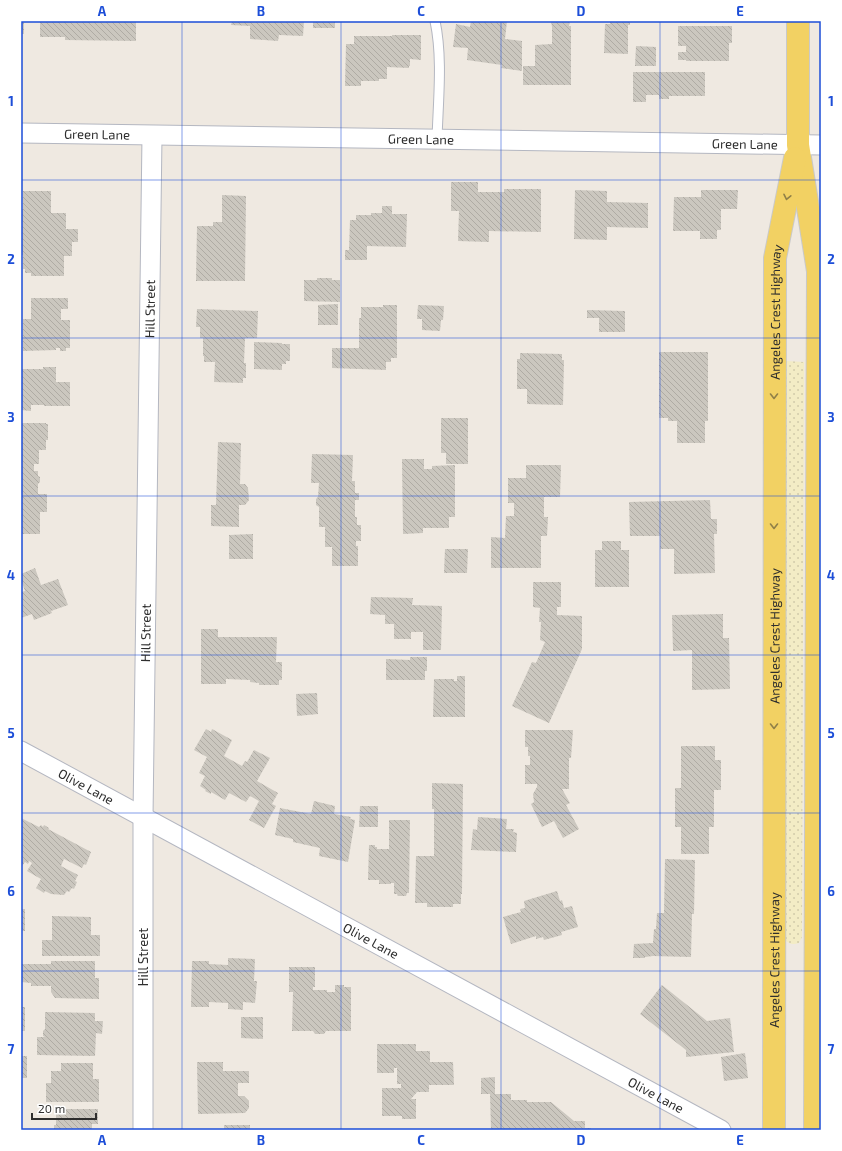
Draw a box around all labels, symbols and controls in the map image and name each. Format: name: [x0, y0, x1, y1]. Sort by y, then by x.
text: A: [98, 3, 107, 19]
text: B: [257, 3, 265, 19]
text: C: [417, 3, 425, 19]
text: D: [577, 3, 586, 19]
text: E: [736, 3, 744, 19]
text: 1: [8, 93, 14, 109]
text: 1: [828, 93, 834, 109]
street label: Green Lane: [64, 126, 130, 143]
street label: Green Lane: [388, 131, 454, 147]
street label: Green Lane: [712, 135, 778, 152]
one-way arrow: [784, 194, 792, 200]
street label: Angeles Crest Highway: [767, 243, 786, 380]
text: 2: [7, 251, 15, 267]
text: 2: [827, 251, 835, 267]
street label: Hill Street: [141, 280, 158, 338]
one-way arrow: [770, 393, 778, 399]
text: 3: [7, 409, 15, 425]
text: 3: [827, 409, 835, 425]
one-way arrow: [770, 523, 778, 529]
text: 4: [7, 567, 15, 583]
text: 4: [827, 567, 835, 583]
street label: Angeles Crest Highway: [766, 568, 783, 704]
street label: Hill Street: [137, 604, 154, 662]
one-way arrow: [770, 723, 778, 729]
text: 5: [7, 725, 15, 741]
text: 5: [827, 725, 835, 741]
street label: Olive Lane: [55, 765, 117, 808]
text: 6: [7, 883, 15, 899]
text: 6: [827, 883, 835, 899]
street label: Angeles Crest Highway: [766, 892, 782, 1028]
street label: Olive Lane: [340, 919, 402, 962]
street label: Hill Street: [135, 928, 151, 986]
text: 7: [8, 1041, 15, 1057]
text: 7: [828, 1041, 835, 1057]
street label: Olive Lane: [625, 1073, 687, 1116]
scale bar: [32, 1095, 96, 1121]
text: 20 m: [38, 1101, 65, 1115]
text: A: [98, 1132, 107, 1148]
text: B: [257, 1132, 265, 1148]
text: C: [417, 1132, 425, 1148]
text: D: [577, 1132, 586, 1148]
text: E: [736, 1132, 744, 1148]

